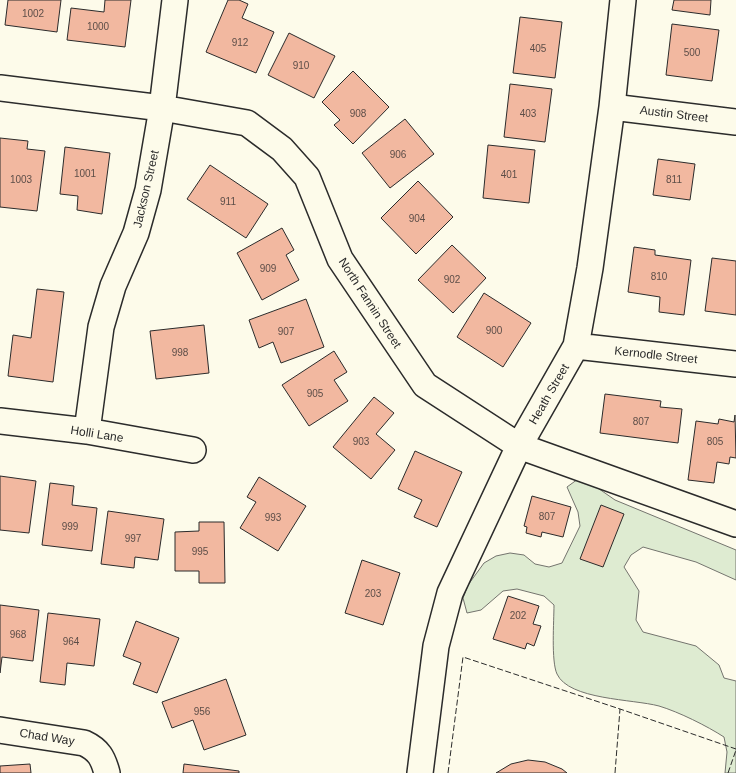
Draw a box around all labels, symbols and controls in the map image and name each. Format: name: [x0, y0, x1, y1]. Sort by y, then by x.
house number: 1002: [22, 8, 45, 19]
house number: 1000: [87, 21, 110, 32]
house number: 912: [232, 37, 249, 48]
house number: 405: [530, 43, 547, 54]
house number: 500: [684, 47, 701, 58]
house number: 910: [293, 60, 310, 71]
street label: Austin Street: [639, 103, 710, 125]
house number: 908: [350, 108, 367, 119]
house number: 403: [520, 108, 537, 119]
street label: Jackson Street: [130, 148, 162, 229]
house number: 906: [390, 149, 407, 160]
house number: 1001: [74, 168, 97, 179]
house number: 401: [501, 169, 518, 180]
house number: 1003: [10, 174, 33, 185]
house number: 811: [666, 174, 682, 185]
house number: 911: [220, 196, 236, 207]
house number: 904: [409, 213, 426, 224]
street label: North Fannin Street: [336, 255, 405, 351]
house number: 909: [260, 263, 277, 274]
house number: 810: [651, 271, 668, 282]
house number: 902: [444, 274, 461, 285]
house number: 900: [486, 325, 503, 336]
house number: 907: [278, 326, 295, 337]
street label: Kernodle Street: [614, 344, 699, 366]
house number: 998: [172, 347, 189, 358]
street label: Heath Street: [526, 361, 572, 427]
house number: 905: [307, 388, 324, 399]
house number: 807: [633, 416, 650, 427]
street label: Holli Lane: [70, 423, 125, 445]
house number: 903: [353, 436, 370, 447]
house number: 805: [707, 436, 724, 447]
house number: 807: [539, 511, 556, 522]
house number: 993: [265, 512, 282, 523]
house number: 999: [62, 521, 79, 532]
house number: 997: [125, 533, 142, 544]
house number: 995: [192, 546, 209, 557]
house number: 203: [365, 588, 382, 599]
house number: 202: [510, 610, 527, 621]
house number: 968: [10, 629, 27, 640]
house number: 964: [63, 636, 80, 647]
house number: 956: [194, 706, 211, 717]
street label: Chad Way: [18, 726, 76, 748]

